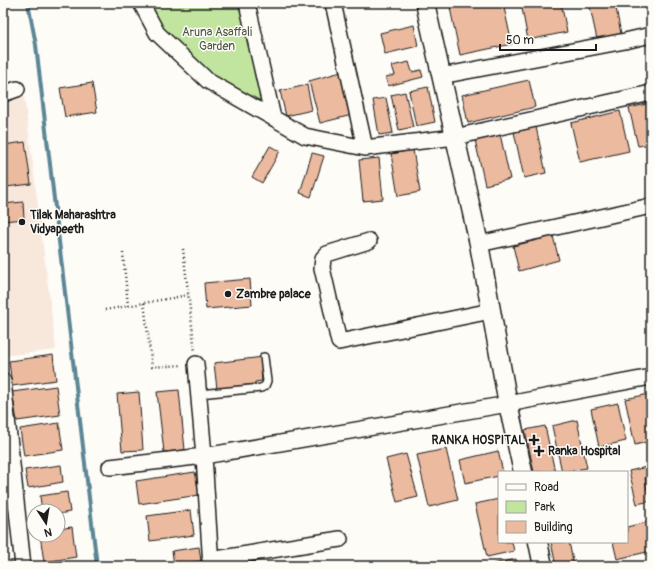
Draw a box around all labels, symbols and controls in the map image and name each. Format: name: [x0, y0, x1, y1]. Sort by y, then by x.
park label: Aruna Asaffali Garden: [182, 25, 252, 54]
scale bar: [500, 26, 596, 52]
text: 50 m: [506, 33, 534, 48]
place label: Tilak Maharashtra Vidyapeeth: [29, 208, 116, 237]
marker: Tilak Maharashtra Vidyapeeth: [17, 217, 27, 227]
place label: Zambre palace: [236, 287, 312, 302]
marker: Zambre palace: [223, 289, 233, 299]
place label: RANKA HOSPITAL: [431, 433, 525, 448]
marker: RANKA HOSPITAL: [528, 434, 540, 446]
place label: Ranka Hospital: [548, 444, 621, 459]
marker: Ranka Hospital: [533, 445, 545, 457]
legend: [498, 471, 628, 543]
text: Road: [534, 480, 559, 495]
text: Park: [534, 500, 555, 515]
north arrow: [26, 503, 66, 543]
text: Building: [534, 520, 573, 535]
text: N: [42, 525, 53, 540]

